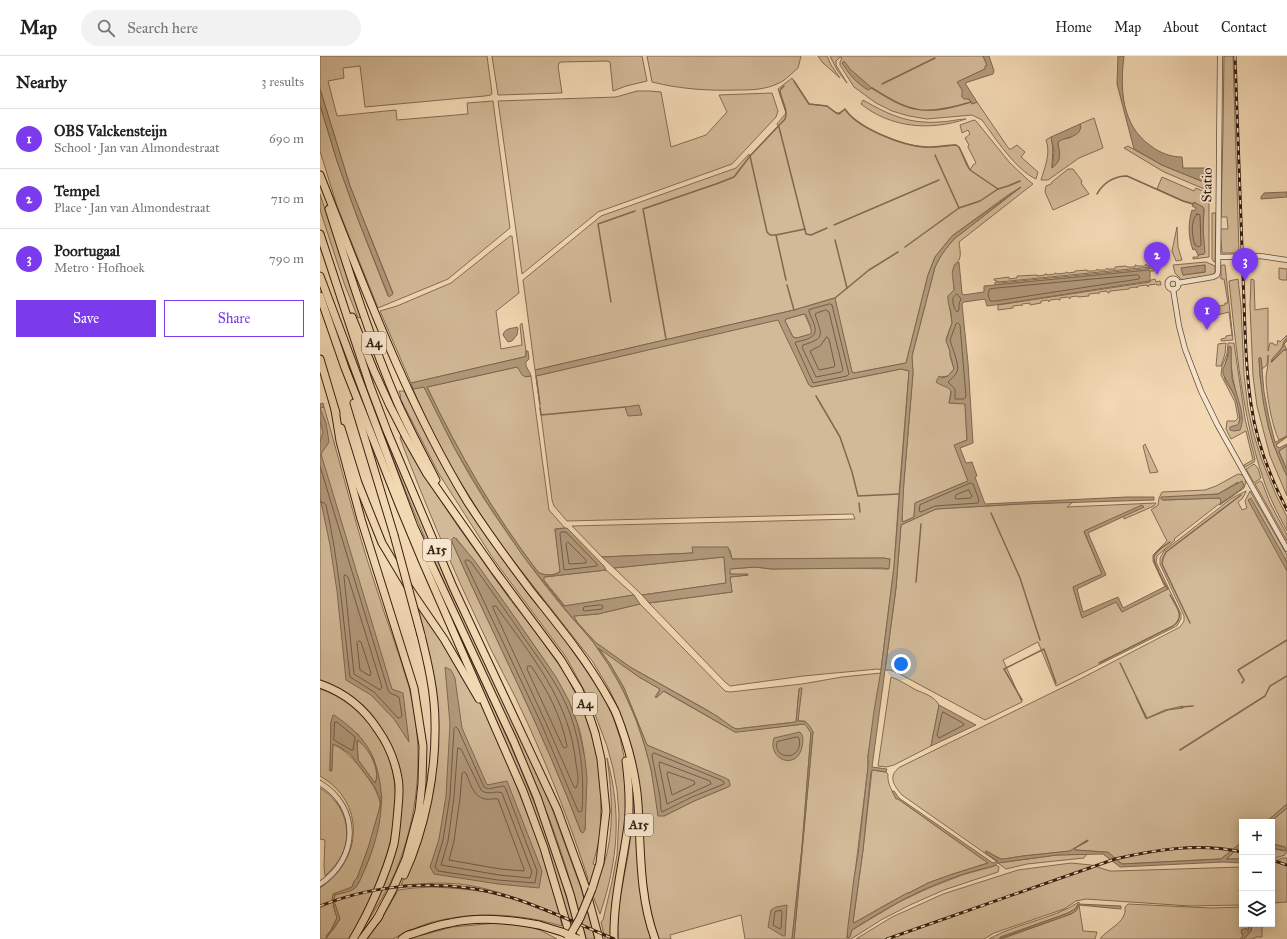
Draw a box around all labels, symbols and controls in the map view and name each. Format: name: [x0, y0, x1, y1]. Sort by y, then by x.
search box: [81, 10, 361, 46]
text: Map: [20, 16, 57, 39]
icon: search: [95, 17, 117, 39]
text: Search here: [127, 19, 198, 37]
text: Home: [1055, 19, 1092, 36]
text: Map: [1114, 19, 1141, 36]
text: About: [1163, 19, 1199, 36]
text: Contact: [1221, 19, 1267, 36]
text: Nearby: [16, 72, 67, 93]
text: 3 results: [261, 74, 304, 90]
text: OBS Valckensteijn: [54, 122, 167, 140]
text: 1: [26, 131, 32, 147]
text: 690 m: [269, 131, 304, 147]
text: School · Jan van Almondestraat: [54, 140, 220, 156]
street label: Statio: [1198, 167, 1216, 203]
text: Tempel: [54, 182, 100, 200]
text: 2: [26, 191, 32, 207]
text: 710 m: [271, 191, 304, 207]
text: Place · Jan van Almondestraat: [54, 200, 210, 216]
text: Poortugaal: [54, 242, 120, 260]
pin: 2: [1144, 242, 1170, 275]
pin: 3: [1232, 248, 1258, 281]
text: 3: [26, 251, 32, 267]
text: 790 m: [269, 251, 304, 267]
text: Metro · Hofhoek: [54, 260, 145, 276]
pin: 1: [1194, 297, 1220, 330]
button: Save: [16, 300, 156, 337]
button: Share: [164, 300, 304, 337]
road number: A4: [362, 332, 386, 354]
road number: A15: [423, 539, 451, 561]
your location: [891, 654, 911, 674]
road number: A4: [573, 693, 597, 715]
road number: A15: [625, 814, 653, 836]
map controls: [1239, 819, 1275, 927]
button: +: [1239, 819, 1275, 855]
button: −: [1239, 855, 1275, 891]
button: layers: [1239, 891, 1275, 927]

